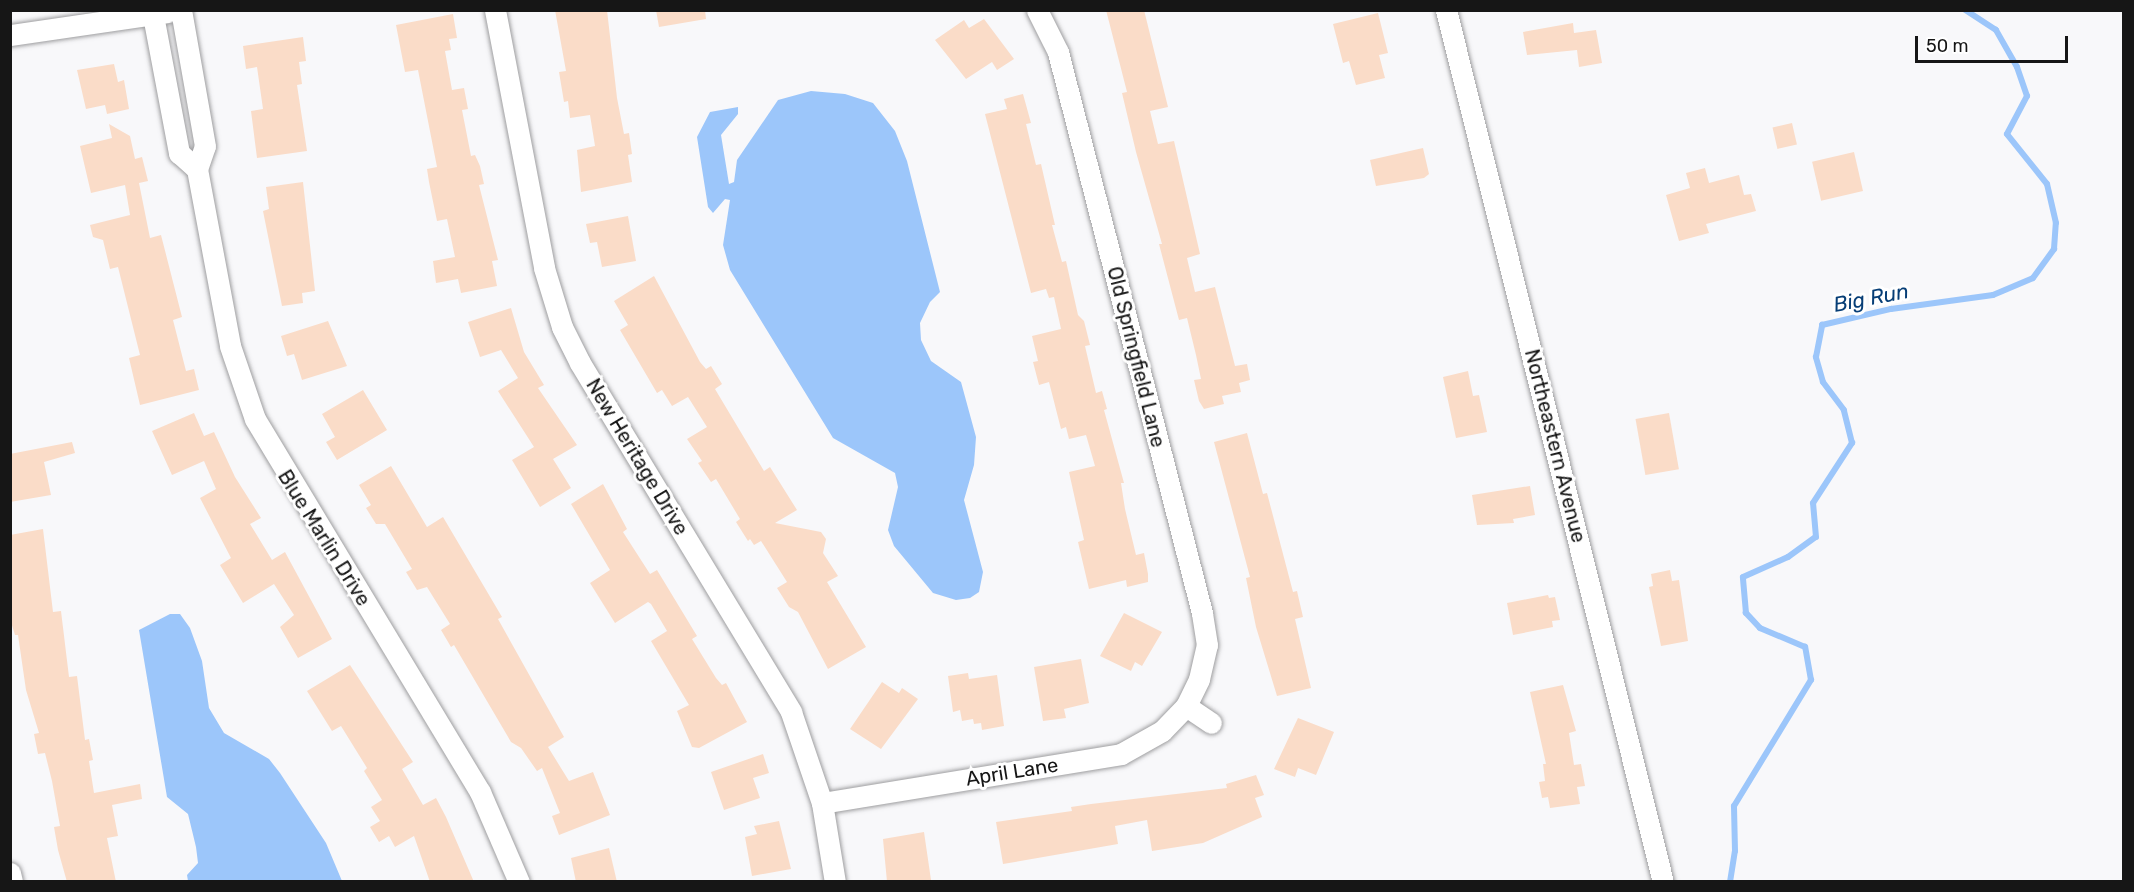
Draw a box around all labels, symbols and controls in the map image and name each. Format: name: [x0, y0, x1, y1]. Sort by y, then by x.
scale bar: [1918, 24, 2071, 62]
text: 50 m: [1926, 35, 1969, 57]
street label: Old Springfield Lane: [1102, 264, 1170, 450]
water label: Big Run: [1831, 278, 1911, 318]
street label: Northeastern Avenue: [1519, 347, 1591, 545]
street label: New Heritage Drive: [581, 374, 693, 540]
street label: Blue Marlin Drive: [273, 466, 375, 610]
street label: April Lane: [964, 753, 1060, 791]

